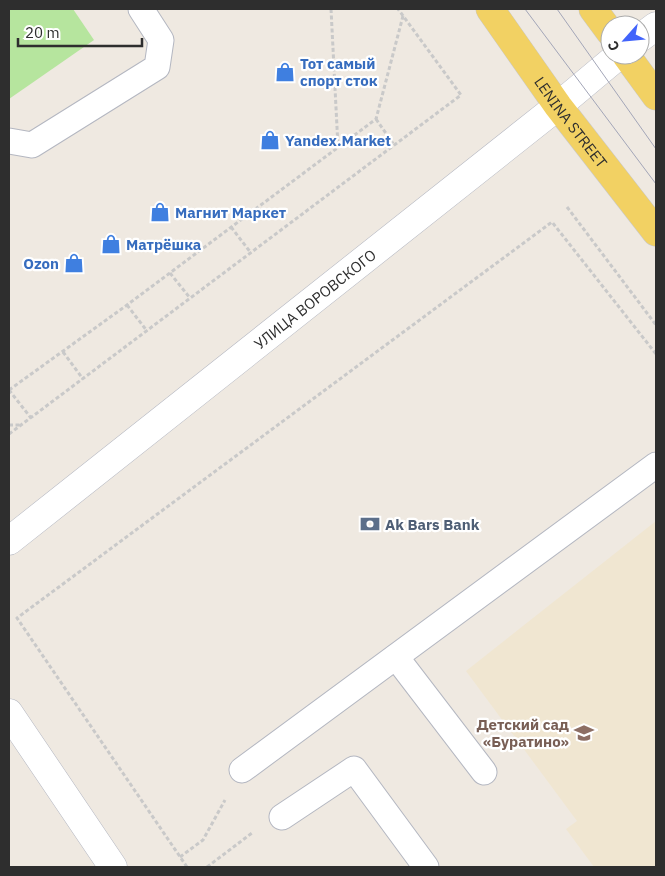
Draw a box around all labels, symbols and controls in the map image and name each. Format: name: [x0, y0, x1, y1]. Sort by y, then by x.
scale bar: [18, 15, 141, 47]
north arrow: [600, 15, 650, 65]
text: 20 m: [25, 23, 60, 42]
text: С: [603, 38, 624, 54]
place label: Тот самый спорт сток: [300, 54, 378, 90]
shop icon: Тот самый спорт сток: [274, 61, 296, 83]
street label: LENINA STREET: [531, 73, 612, 172]
shop icon: Yandex.Market: [259, 129, 281, 151]
place label: Yandex.Market: [285, 131, 391, 150]
shop icon: Магнит Маркет: [149, 201, 171, 223]
place label: Магнит Маркет: [175, 203, 287, 222]
shop icon: Матрёшка: [100, 233, 122, 255]
place label: Матрёшка: [126, 235, 202, 254]
street label: УЛИЦА ВОРОВСКОГО: [250, 245, 379, 353]
shop icon: Ozon: [63, 252, 85, 274]
place label: Ozon: [23, 254, 59, 273]
bank icon: Ak Bars Bank: [359, 513, 381, 535]
place label: Ak Bars Bank: [385, 515, 480, 534]
place label: Детский сад «Буратино»: [477, 715, 569, 751]
school or university icon: Детский сад «Буратино»: [573, 722, 595, 744]

